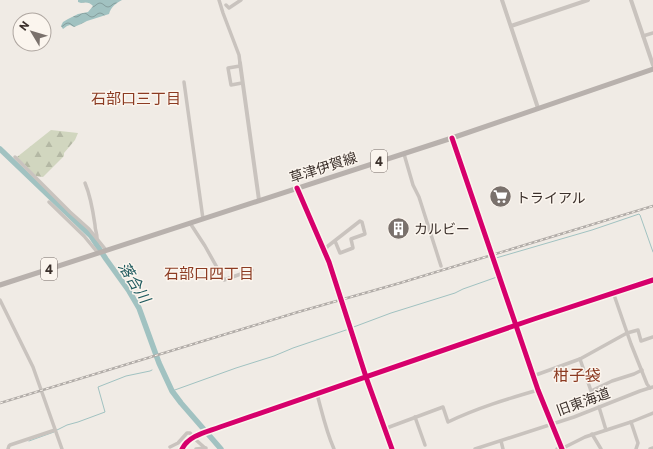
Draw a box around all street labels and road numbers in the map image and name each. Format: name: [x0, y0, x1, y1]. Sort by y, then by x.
street label: 草津伊賀線: [287, 148, 359, 186]
road number: 4: [371, 150, 387, 172]
road number: 4: [41, 258, 57, 280]
street label: 旧東海道: [554, 383, 612, 419]

